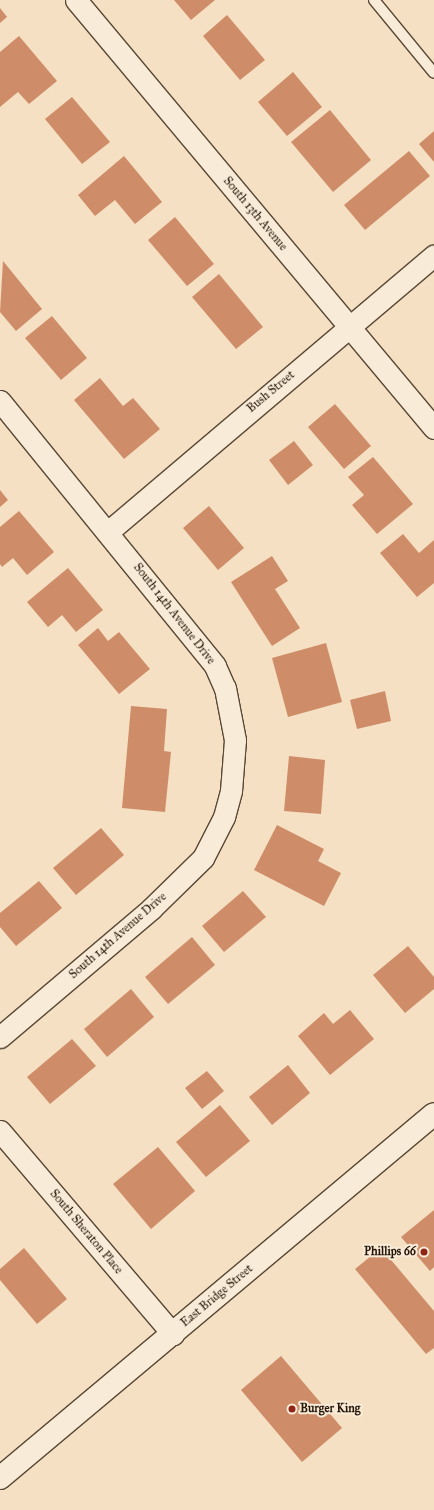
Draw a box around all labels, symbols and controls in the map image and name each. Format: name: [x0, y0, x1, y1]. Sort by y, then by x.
street label: South 13th Avenue: [220, 174, 290, 254]
street label: Bush Street: [244, 368, 298, 416]
street label: South 14th Avenue Drive: [130, 561, 218, 667]
street label: South 14th Avenue Drive: [66, 890, 170, 982]
street label: South Sheraton Place: [46, 1187, 126, 1277]
place label: Phillips 66: [364, 1245, 416, 1259]
marker: Phillips 66: [419, 1247, 429, 1257]
street label: East Bridge Street: [178, 1262, 256, 1330]
place label: Burger King: [300, 1402, 360, 1416]
marker: Burger King: [287, 1404, 297, 1414]

